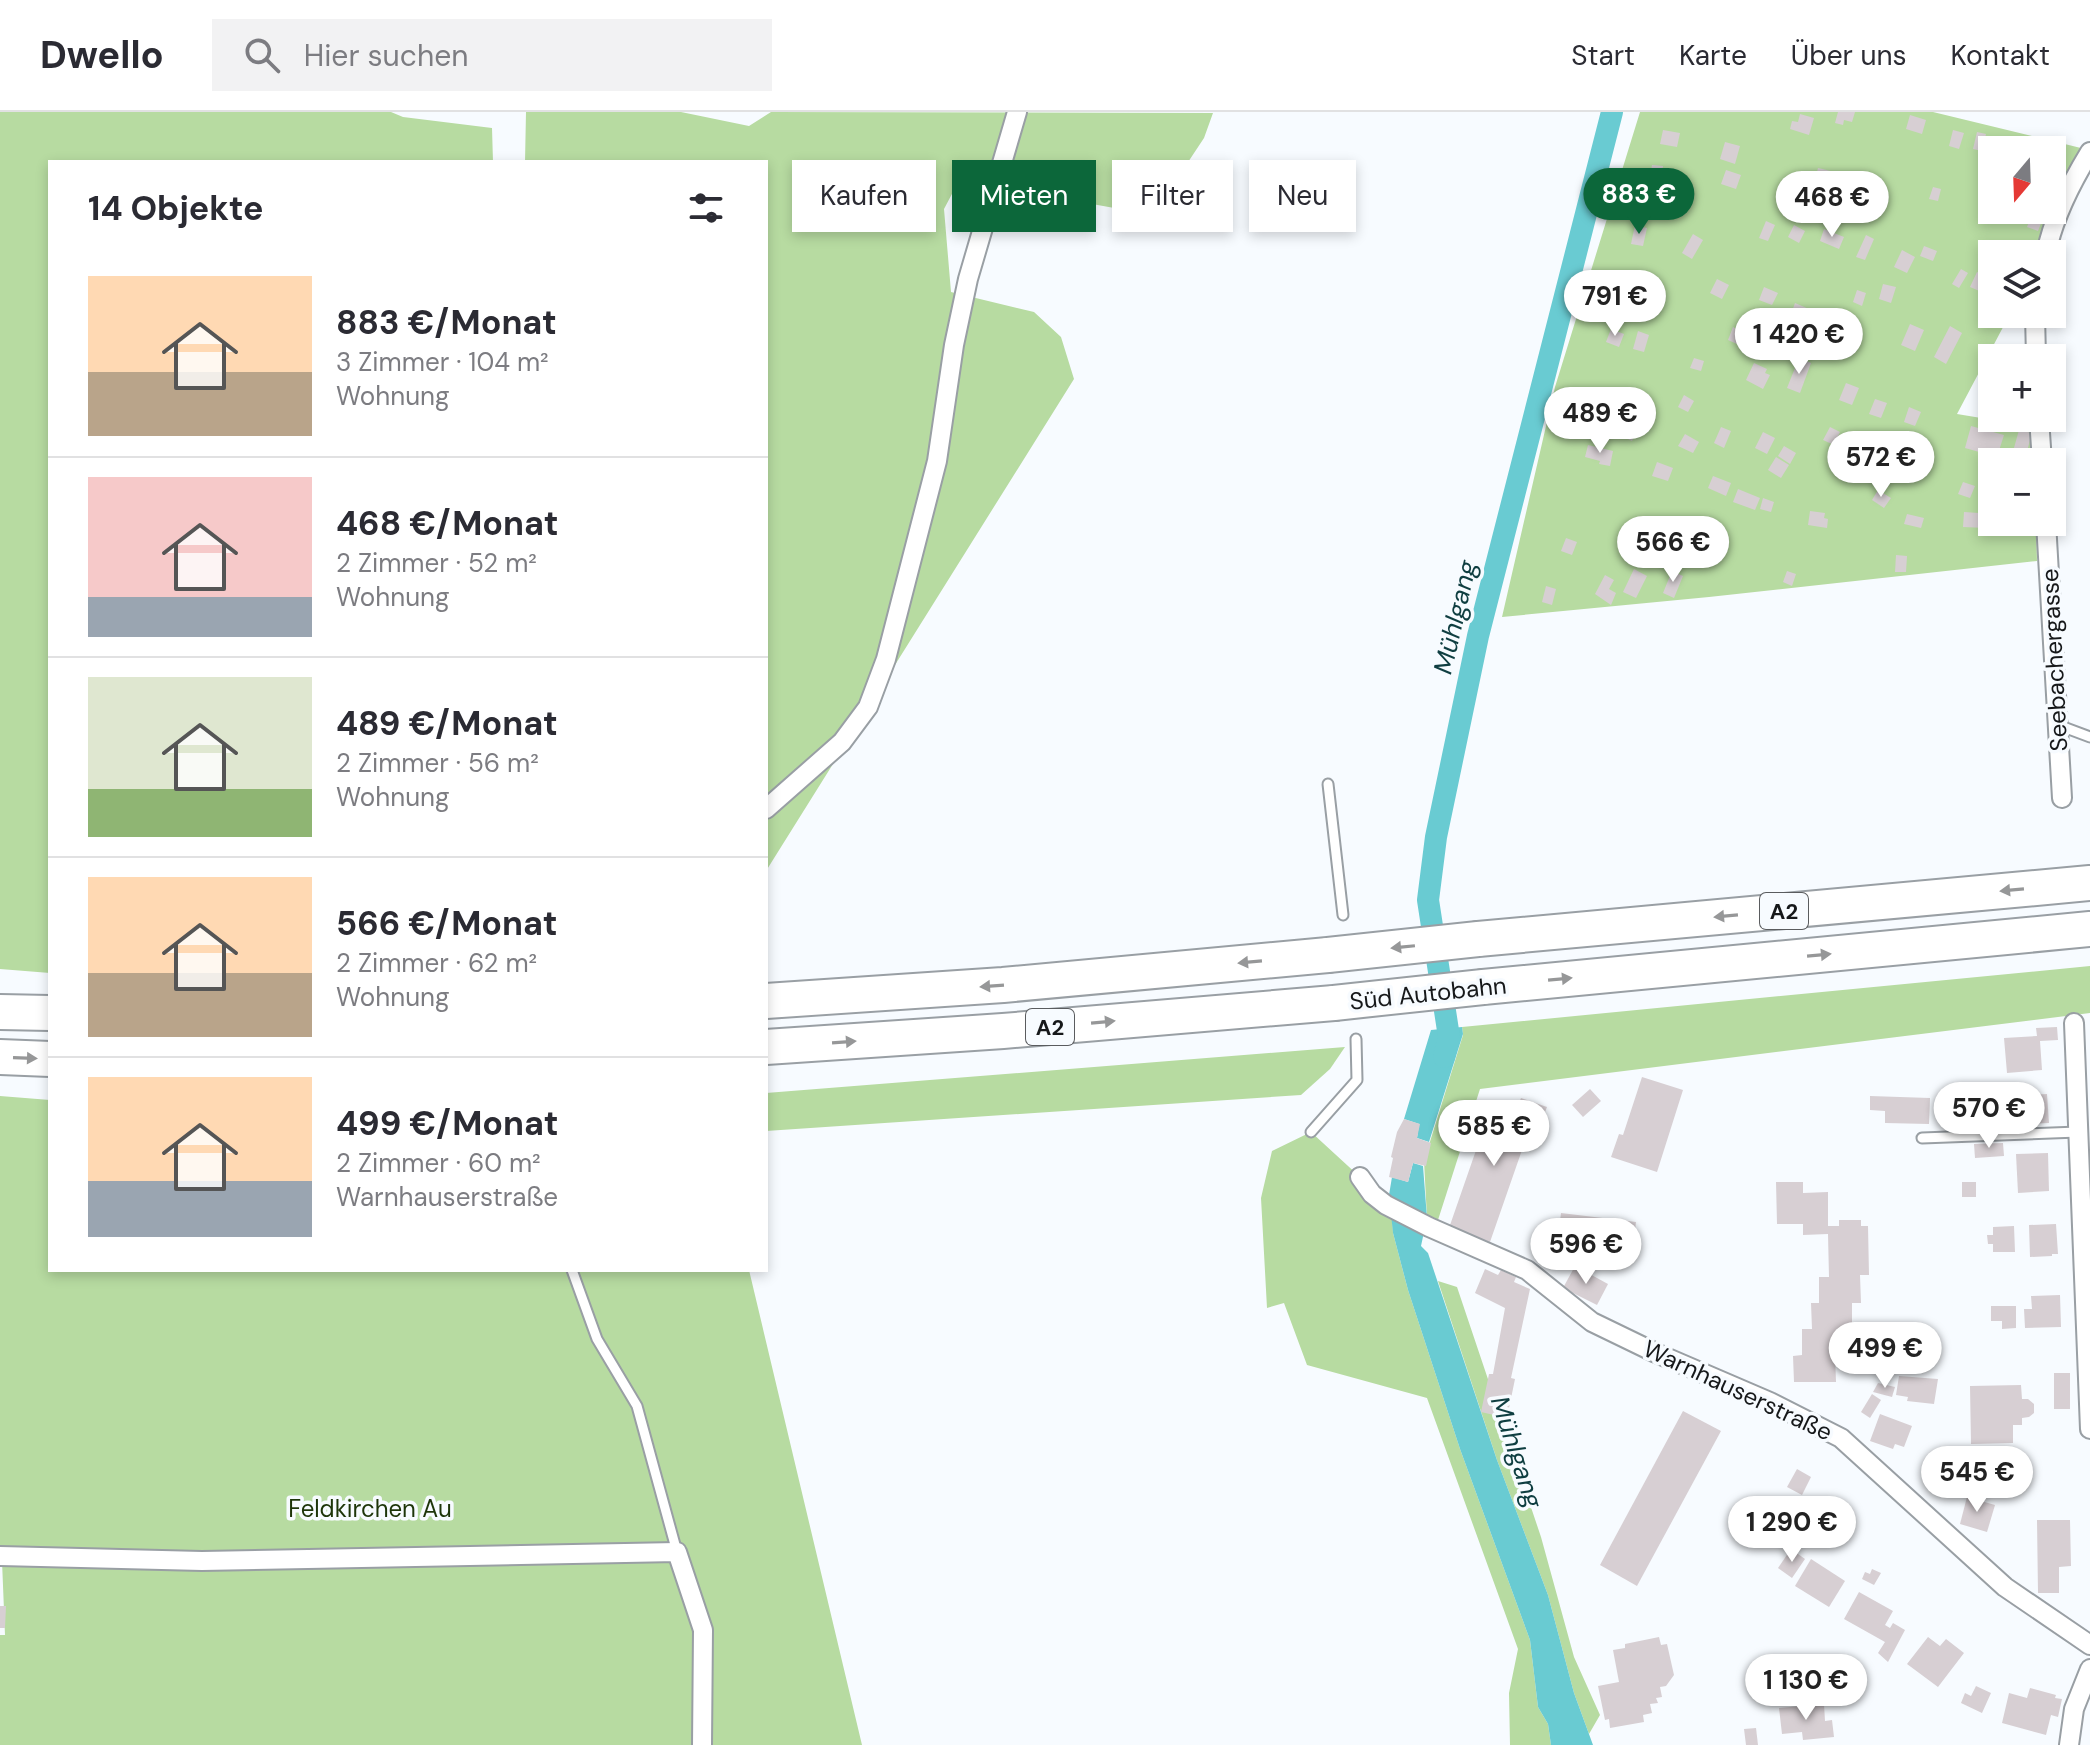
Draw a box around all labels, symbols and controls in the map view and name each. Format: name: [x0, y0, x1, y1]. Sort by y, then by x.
search box: [212, 19, 772, 91]
text: Dwello: [40, 30, 164, 80]
icon: search: [240, 33, 284, 77]
text: Hier suchen: [304, 36, 468, 75]
text: Start: [1571, 37, 1635, 74]
text: Karte: [1679, 37, 1747, 74]
text: Über uns: [1791, 37, 1907, 74]
text: Kontakt: [1951, 37, 2050, 74]
north arrow: [1978, 136, 2066, 224]
map controls: [1978, 136, 2066, 536]
chip: Kaufen: [792, 160, 936, 232]
chip: Mieten: [952, 160, 1096, 232]
chip: Filter: [1112, 160, 1233, 232]
chip: Neu: [1249, 160, 1356, 232]
pin: 883 €: [1583, 168, 1695, 236]
pin: 468 €: [1776, 171, 1888, 239]
text: 883 €: [1601, 177, 1677, 211]
text: 468 €: [1794, 180, 1870, 214]
text: 14 Objekte: [88, 186, 264, 231]
icon: filters: [684, 186, 728, 230]
button: layers: [1978, 240, 2066, 328]
pin: 791 €: [1559, 270, 1671, 338]
text: 791 €: [1582, 279, 1648, 313]
text: 883 €/Monat: [336, 300, 557, 345]
icon: home: [152, 308, 248, 404]
pin: 1 420 €: [1725, 308, 1873, 376]
text: 1 420 €: [1753, 317, 1845, 351]
button: +: [1978, 344, 2066, 432]
text: 3 Zimmer · 104 m²: [336, 345, 549, 379]
text: Wohnung: [336, 379, 449, 413]
pin: 489 €: [1544, 387, 1656, 455]
text: 489 €: [1562, 396, 1638, 430]
pin: 572 €: [1825, 431, 1937, 499]
text: 572 €: [1845, 440, 1917, 474]
button: −: [1978, 448, 2066, 536]
text: 468 €/Monat: [336, 501, 558, 546]
icon: home: [152, 509, 248, 605]
pin: 566 €: [1617, 516, 1729, 584]
text: 566 €: [1635, 525, 1711, 559]
text: 2 Zimmer · 52 m²: [336, 546, 537, 580]
water label: Mühlgang: [1425, 556, 1485, 677]
street label: Seebachergasse: [2034, 568, 2074, 752]
text: Wohnung: [336, 580, 449, 614]
text: 489 €/Monat: [336, 701, 558, 746]
icon: home: [152, 709, 248, 805]
text: 2 Zimmer · 56 m²: [336, 746, 539, 780]
text: Wohnung: [336, 780, 449, 814]
one-way arrow: [1999, 884, 2024, 897]
road number: A2: [1760, 893, 1808, 929]
text: 566 €/Monat: [336, 901, 558, 946]
icon: home: [152, 909, 248, 1005]
one-way arrow: [1713, 910, 1738, 923]
one-way arrow: [1390, 940, 1415, 953]
text: 2 Zimmer · 62 m²: [336, 946, 537, 980]
one-way arrow: [1807, 948, 1832, 961]
one-way arrow: [1238, 956, 1263, 969]
street label: Süd Autobahn: [1348, 969, 1508, 1017]
one-way arrow: [1548, 973, 1573, 986]
text: Wohnung: [336, 980, 449, 1014]
one-way arrow: [979, 980, 1004, 993]
road number: A2: [1026, 1009, 1074, 1045]
one-way arrow: [1091, 1015, 1116, 1028]
one-way arrow: [832, 1035, 857, 1048]
one-way arrow: [13, 1051, 38, 1064]
pin: 570 €: [1933, 1082, 2045, 1150]
text: 570 €: [1952, 1091, 2026, 1125]
pin: 585 €: [1438, 1100, 1550, 1168]
text: 499 €/Monat: [336, 1101, 559, 1146]
icon: home: [152, 1109, 248, 1205]
text: 585 €: [1456, 1109, 1532, 1143]
text: 2 Zimmer · 60 m²: [336, 1146, 541, 1180]
text: Warnhauserstraße: [336, 1180, 558, 1214]
pin: 596 €: [1530, 1218, 1642, 1286]
text: 596 €: [1548, 1227, 1624, 1261]
pin: 499 €: [1829, 1322, 1941, 1390]
text: 499 €: [1847, 1331, 1923, 1365]
street label: Warnhauserstraße: [1639, 1333, 1837, 1447]
water label: Mühlgang: [1483, 1392, 1551, 1513]
pin: 545 €: [1921, 1446, 2033, 1514]
text: 545 €: [1939, 1455, 2015, 1489]
park label: Feldkirchen Au: [288, 1493, 452, 1524]
pin: 1 290 €: [1718, 1496, 1866, 1564]
text: 1 290 €: [1746, 1505, 1838, 1539]
pin: 1 130 €: [1732, 1654, 1880, 1722]
text: 1 130 €: [1763, 1663, 1849, 1697]

